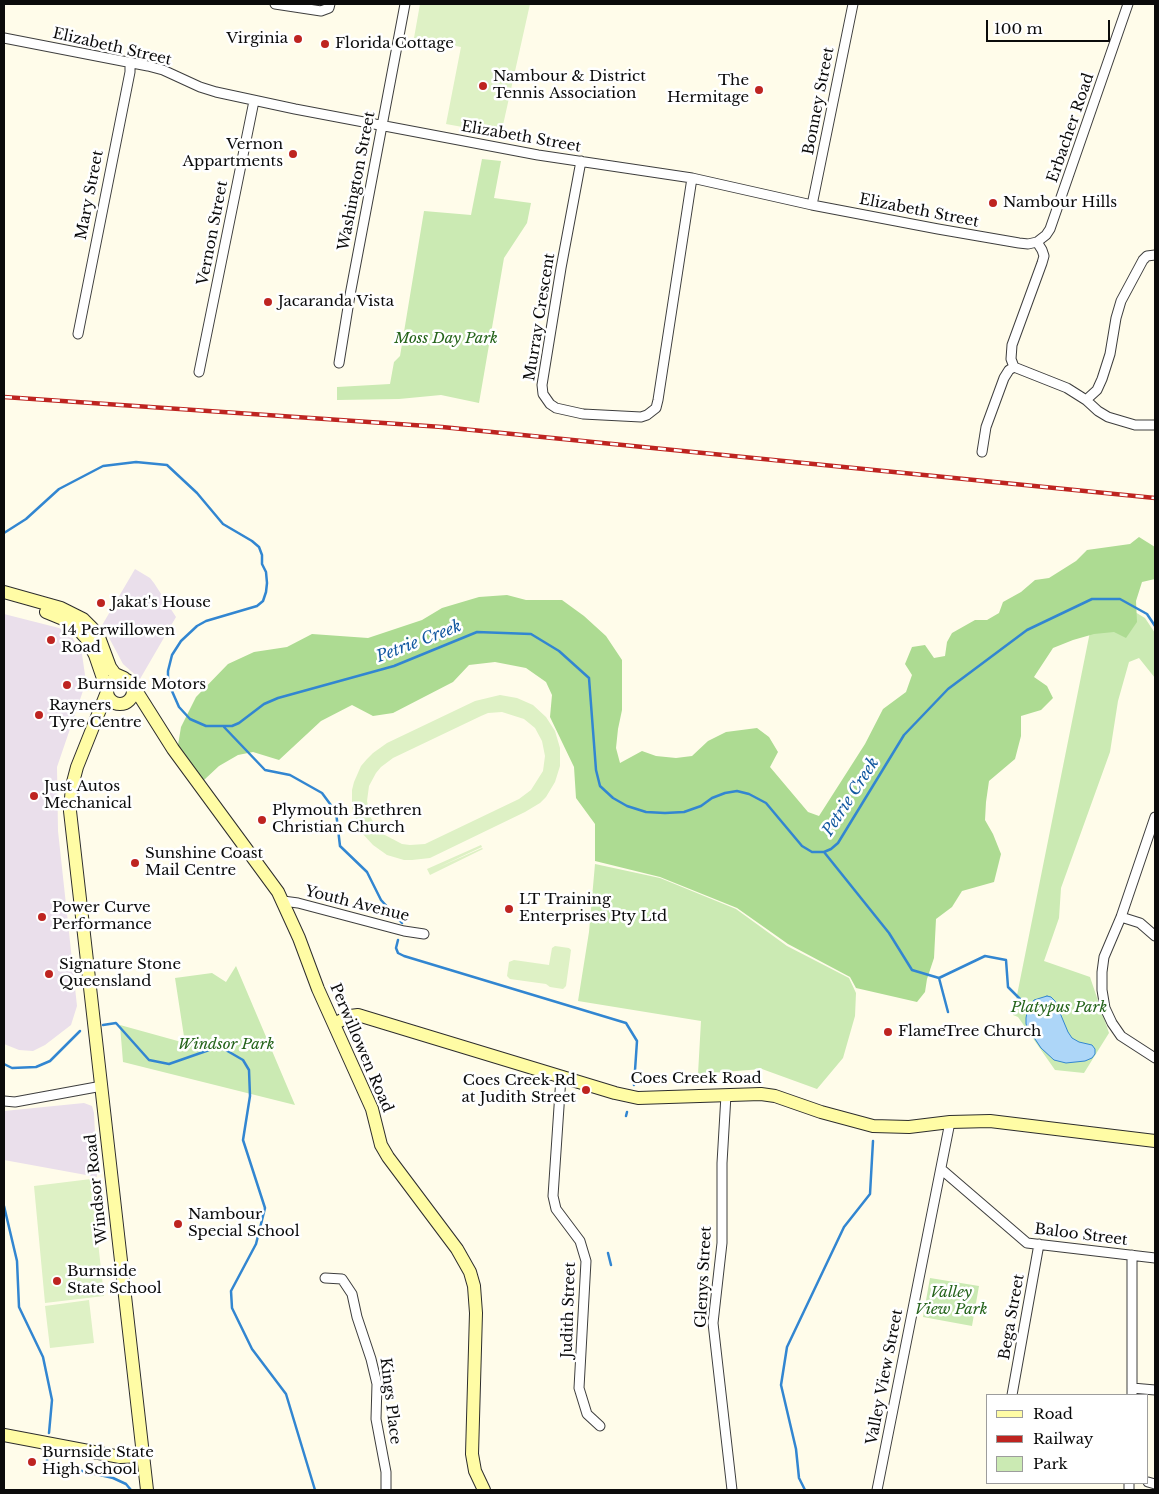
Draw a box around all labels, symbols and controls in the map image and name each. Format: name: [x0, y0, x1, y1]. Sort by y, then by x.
scale bar: [989, 10, 1113, 42]
text: 100 m: [994, 19, 1043, 38]
street label: Elizabeth Street: [51, 25, 173, 69]
place label: Virginia: [226, 30, 288, 48]
marker: Virginia: [292, 33, 304, 45]
place label: Florida Cottage: [335, 35, 454, 53]
marker: Florida Cottage: [319, 38, 331, 50]
street label: Bonney Street: [800, 46, 838, 156]
place label: Nambour & District Tennis Association: [493, 68, 646, 103]
street label: Erbacher Road: [1044, 71, 1098, 185]
place label: The Hermitage: [667, 72, 749, 107]
marker: Nambour & District Tennis Association: [477, 80, 489, 92]
marker: The Hermitage: [753, 84, 765, 96]
street label: Washington Street: [335, 110, 379, 252]
street label: Elizabeth Street: [460, 118, 582, 156]
place label: Vernon Appartments: [182, 136, 283, 171]
marker: Vernon Appartments: [287, 148, 299, 160]
street label: Mary Street: [73, 149, 107, 241]
street label: Vernon Street: [194, 179, 232, 287]
street label: Elizabeth Street: [858, 191, 980, 231]
place label: Nambour Hills: [1003, 194, 1117, 212]
marker: Nambour Hills: [987, 197, 999, 209]
street label: Murray Crescent: [521, 252, 559, 382]
place label: Jacaranda Vista: [278, 293, 394, 311]
marker: Jacaranda Vista: [262, 296, 274, 308]
park label: Moss Day Park: [394, 330, 498, 348]
place label: Jakat's House: [111, 594, 211, 612]
marker: Jakat's House: [95, 597, 107, 609]
water label: Petrie Creek: [374, 617, 464, 667]
place label: 14 Perwillowen Road: [61, 622, 175, 657]
marker: 14 Perwillowen Road: [45, 634, 57, 646]
place label: Burnside Motors: [77, 676, 206, 694]
marker: Burnside Motors: [61, 679, 73, 691]
place label: Rayners Tyre Centre: [49, 697, 142, 732]
marker: Rayners Tyre Centre: [33, 709, 45, 721]
water label: Petrie Creek: [819, 754, 883, 840]
place label: Just Autos Mechanical: [44, 778, 132, 813]
marker: Just Autos Mechanical: [28, 790, 40, 802]
place label: Plymouth Brethren Christian Church: [272, 802, 422, 837]
marker: Plymouth Brethren Christian Church: [256, 814, 268, 826]
place label: Sunshine Coast Mail Centre: [145, 845, 263, 880]
marker: Sunshine Coast Mail Centre: [129, 857, 141, 869]
street label: Youth Avenue: [303, 882, 411, 926]
place label: LT Training Enterprises Pty Ltd: [519, 891, 667, 926]
place label: Power Curve Performance: [52, 899, 152, 934]
marker: LT Training Enterprises Pty Ltd: [503, 903, 515, 915]
marker: Power Curve Performance: [36, 911, 48, 923]
place label: Signature Stone Queensland: [59, 956, 181, 991]
marker: Signature Stone Queensland: [43, 968, 55, 980]
street label: Perwillowen Road: [326, 981, 396, 1115]
park label: Platypus Park: [1011, 999, 1107, 1017]
place label: FlameTree Church: [898, 1023, 1041, 1041]
marker: FlameTree Church: [882, 1026, 894, 1038]
park label: Windsor Park: [178, 1036, 274, 1054]
street label: Coes Creek Road: [630, 1070, 762, 1088]
place label: Coes Creek Rd at Judith Street: [461, 1072, 576, 1107]
marker: Coes Creek Rd at Judith Street: [580, 1084, 592, 1096]
street label: Windsor Road: [82, 1133, 112, 1245]
place label: Nambour Special School: [188, 1206, 300, 1241]
marker: Nambour Special School: [172, 1218, 184, 1230]
street label: Baloo Street: [1033, 1220, 1129, 1250]
street label: Glenys Street: [692, 1226, 716, 1328]
street label: Judith Street: [558, 1262, 580, 1358]
place label: Burnside State School: [67, 1263, 162, 1298]
street label: Bega Street: [996, 1273, 1028, 1361]
marker: Burnside State School: [51, 1275, 63, 1287]
park label: Valley View Park: [915, 1284, 987, 1319]
street label: Valley View Street: [863, 1308, 907, 1446]
street label: Kings Place: [376, 1357, 404, 1445]
legend: [986, 1394, 1149, 1484]
text: Road: [1033, 1404, 1073, 1423]
text: Railway: [1033, 1429, 1093, 1448]
place label: Burnside State High School: [42, 1444, 154, 1479]
text: Park: [1033, 1454, 1068, 1473]
marker: Burnside State High School: [26, 1456, 38, 1468]

